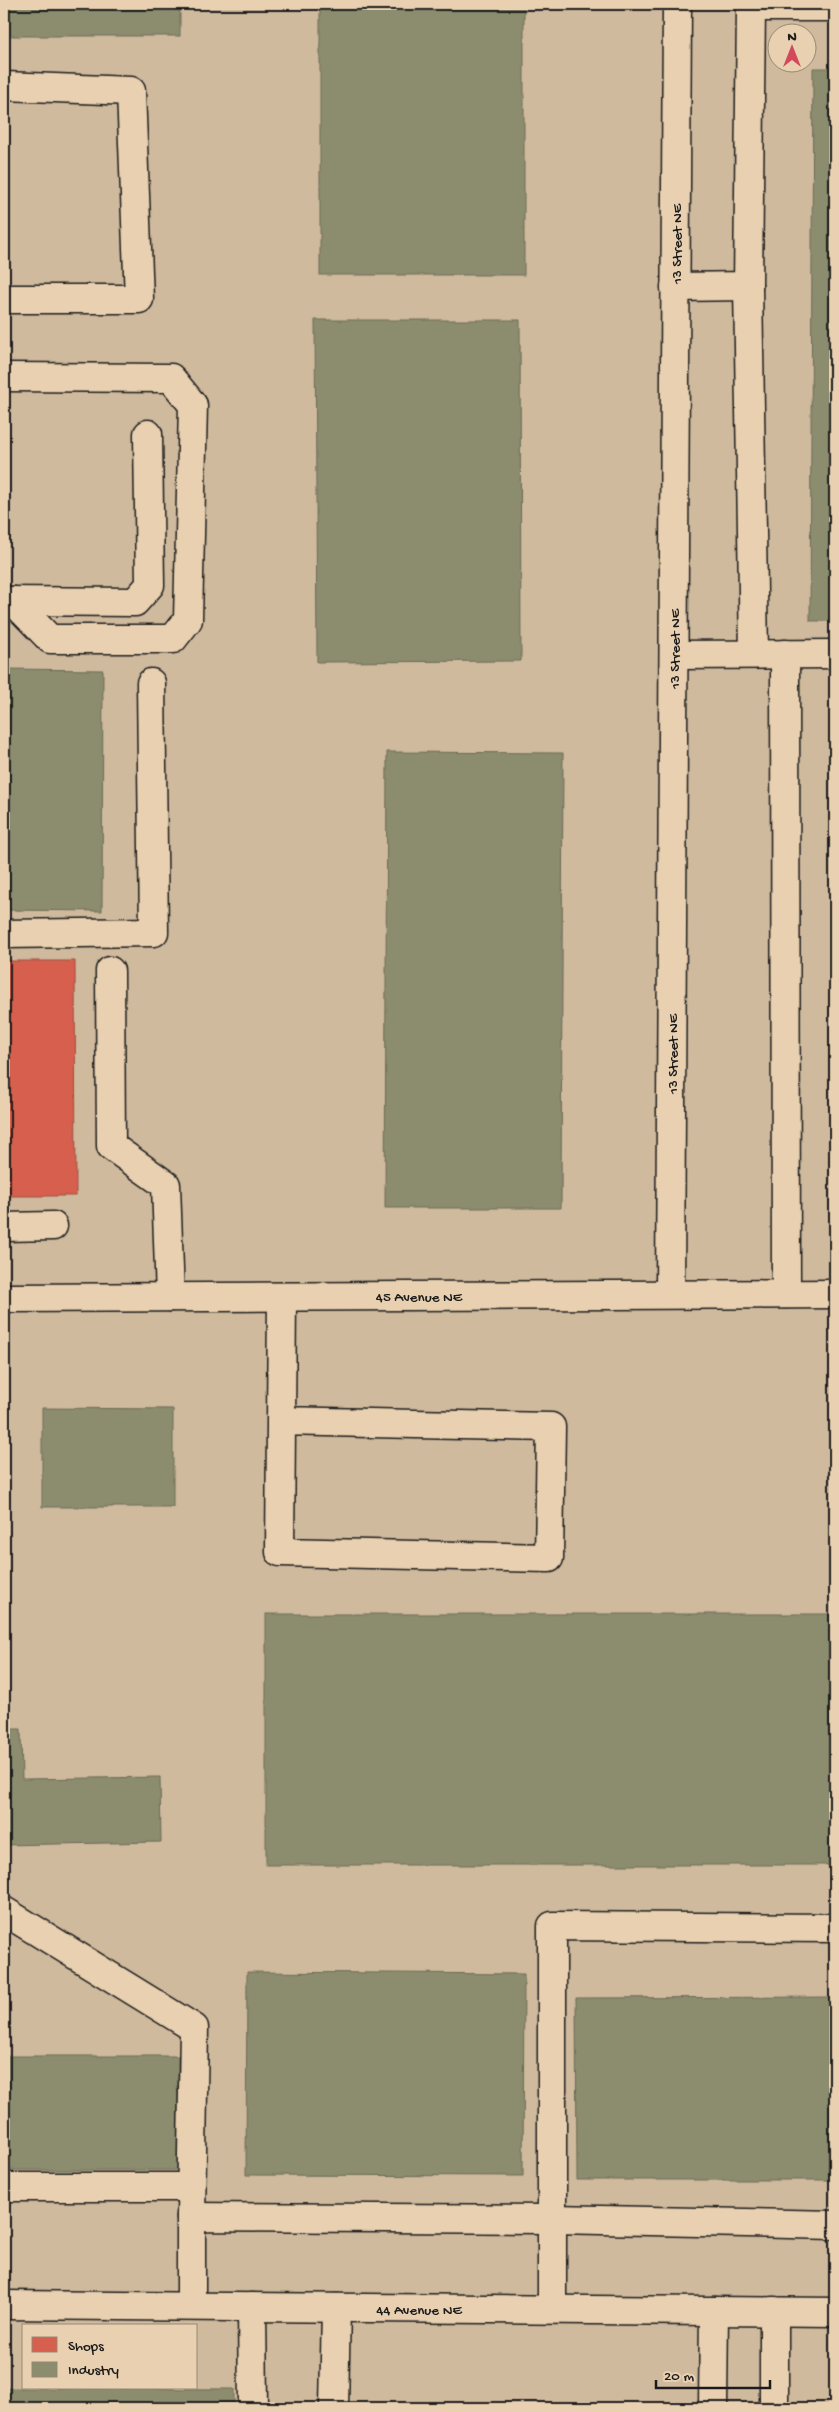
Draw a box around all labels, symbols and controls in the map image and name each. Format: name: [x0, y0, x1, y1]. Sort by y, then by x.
north arrow: [766, 22, 816, 72]
text: N: [787, 29, 797, 46]
street label: 13 Street NE: [669, 203, 687, 285]
street label: 13 Street NE: [667, 608, 685, 690]
street label: 13 Street NE: [665, 1013, 683, 1095]
street label: 45 Avenue NE: [376, 1289, 463, 1307]
street label: 44 Avenue NE: [376, 2302, 462, 2320]
legend: [22, 2324, 198, 2390]
text: Shops: [68, 2338, 104, 2356]
scale bar: [656, 2357, 770, 2389]
text: Industry: [68, 2362, 120, 2380]
text: 20 m: [664, 2368, 694, 2386]

